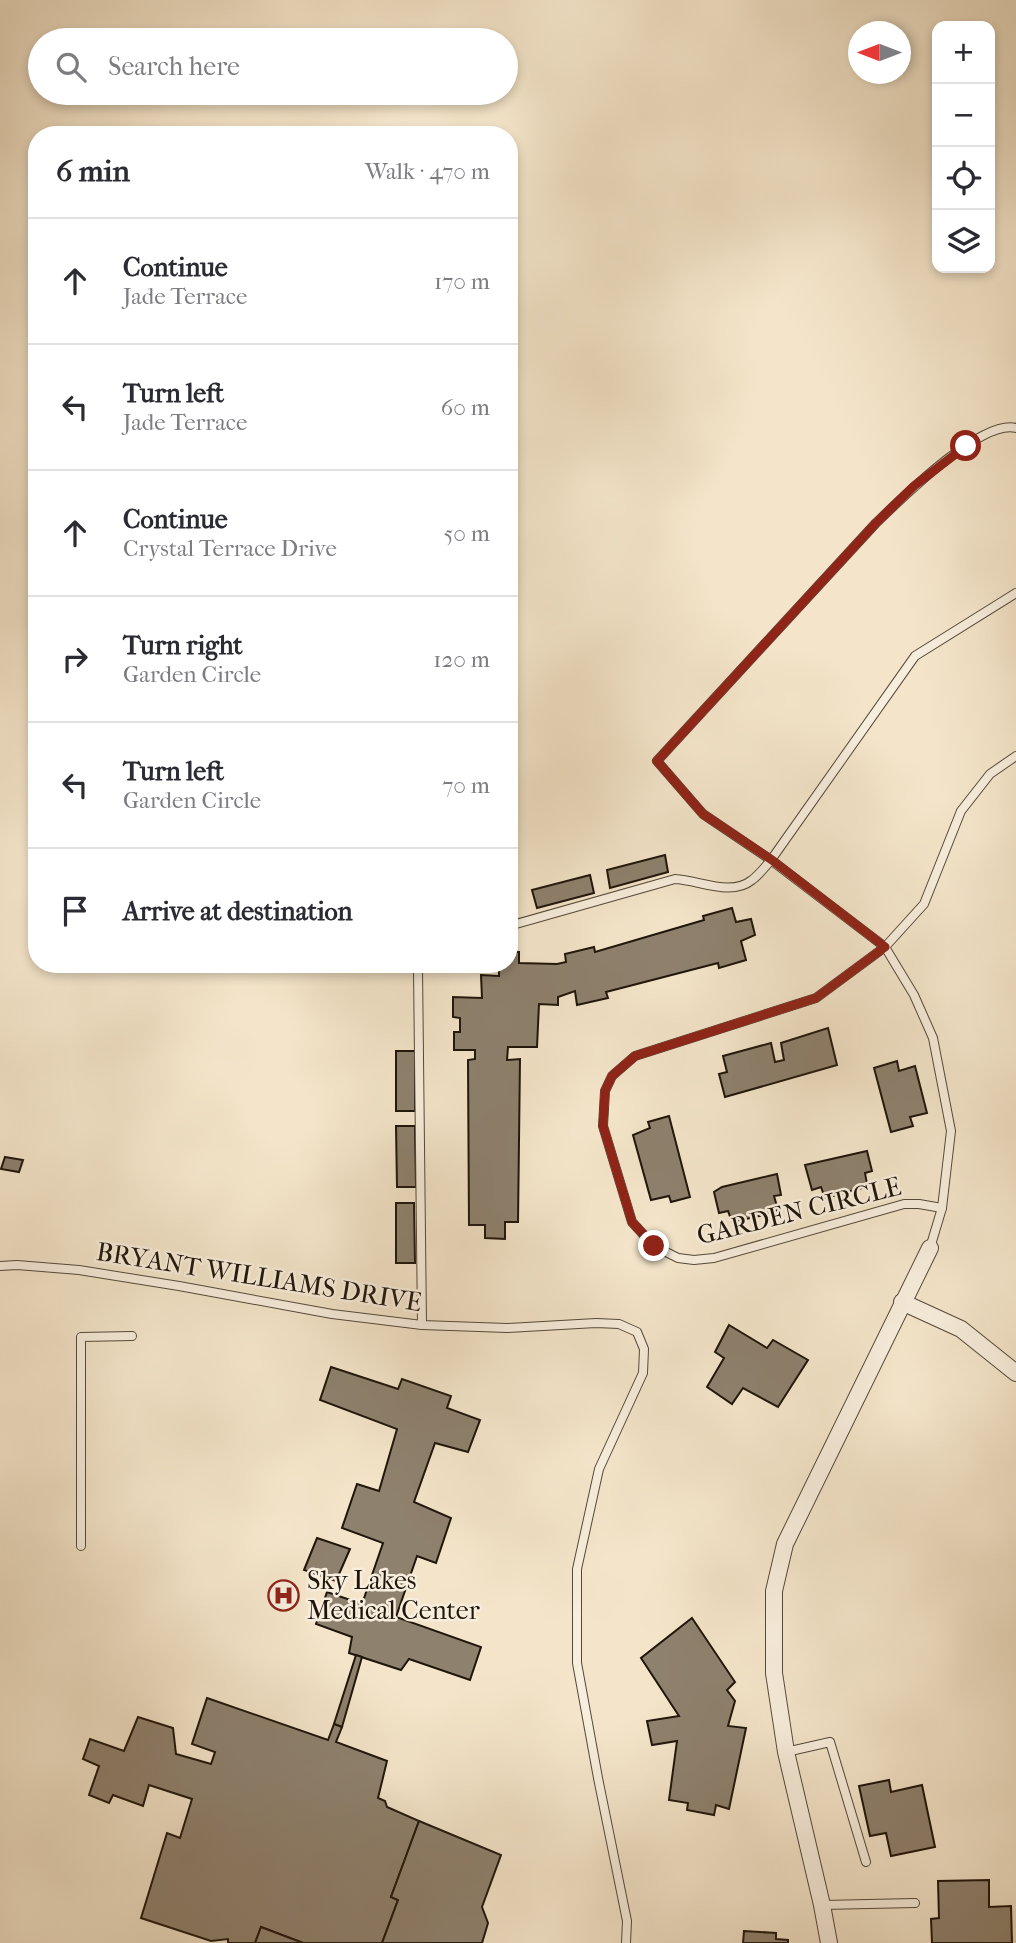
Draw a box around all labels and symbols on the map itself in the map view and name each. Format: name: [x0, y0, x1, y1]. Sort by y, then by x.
north arrow: [848, 21, 911, 84]
route start: [950, 430, 981, 461]
street label: GARDEN CIRCLE: [694, 1171, 905, 1251]
route end: [638, 1230, 669, 1261]
street label: BRYANT WILLIAMS DRIVE: [94, 1236, 424, 1318]
place label: Sky Lakes Medical Center: [307, 1565, 480, 1626]
hospital icon: Sky Lakes Medical Center: [267, 1578, 301, 1612]

